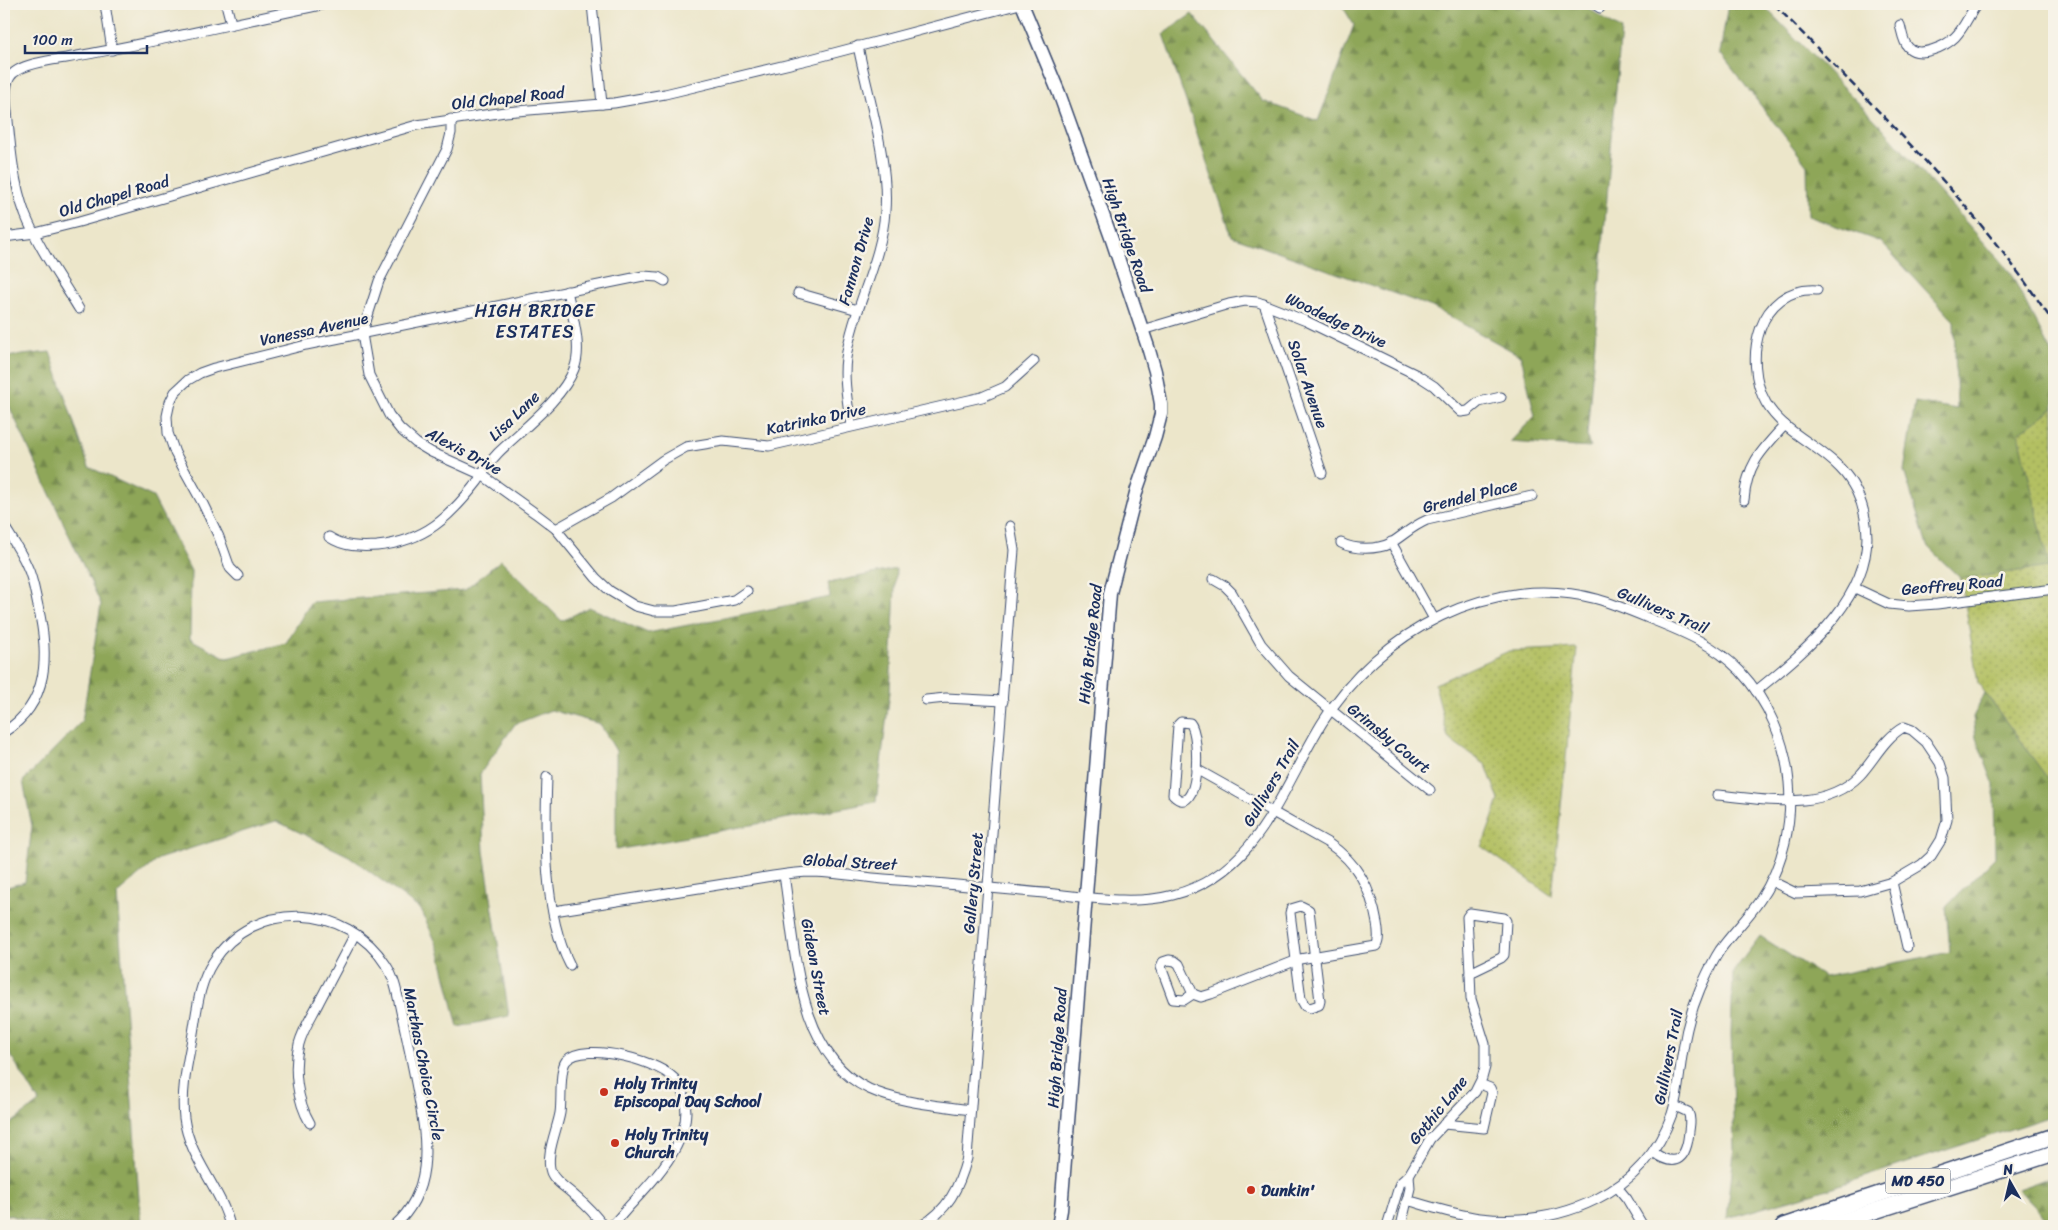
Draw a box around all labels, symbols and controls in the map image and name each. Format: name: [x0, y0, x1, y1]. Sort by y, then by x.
scale bar: [25, 22, 148, 54]
text: 100 m: [32, 27, 73, 53]
street label: Old Chapel Road: [450, 77, 567, 118]
street label: Old Chapel Road: [55, 166, 174, 226]
street label: High Bridge Road: [1094, 173, 1161, 298]
street label: Fannon Drive: [829, 213, 883, 309]
street label: Woodedge Drive: [1280, 284, 1392, 356]
district label: HIGH BRIDGE ESTATES: [475, 295, 595, 348]
street label: Vanessa Avenue: [257, 303, 371, 355]
street label: Solar Avenue: [1279, 336, 1337, 432]
street label: Lisa Lane: [481, 383, 547, 449]
street label: Katrinka Drive: [763, 394, 869, 444]
street label: Alexis Drive: [420, 418, 507, 483]
street label: Grendel Place: [1419, 470, 1521, 522]
street label: Geoffrey Road: [1900, 566, 2005, 604]
street label: Gullivers Trail: [1613, 578, 1714, 642]
street label: High Bridge Road: [1069, 581, 1111, 705]
street label: Grimsby Court: [1341, 695, 1437, 781]
street label: Gullivers Trail: [1234, 733, 1308, 832]
street label: Gallery Street: [954, 831, 992, 935]
street label: Global Street: [802, 845, 898, 879]
street label: Gideon Street: [792, 916, 840, 1018]
street label: Marthas Choice Circle: [395, 985, 453, 1143]
street label: High Bridge Road: [1038, 985, 1076, 1109]
street label: Gullivers Trail: [1645, 1006, 1692, 1107]
place label: Holy Trinity Episcopal Day School: [613, 1069, 763, 1116]
street label: Gothic Lane: [1401, 1069, 1475, 1151]
marker: Holy Trinity Episcopal Day School: [598, 1086, 610, 1098]
place label: Holy Trinity Church: [624, 1120, 709, 1167]
marker: Holy Trinity Church: [609, 1137, 621, 1149]
text: N: [2001, 1157, 2015, 1183]
north arrow: [1986, 1158, 2036, 1208]
road number: MD 450: [1886, 1168, 1950, 1194]
place label: Dunkin': [1261, 1176, 1315, 1205]
marker: Dunkin': [1245, 1184, 1257, 1196]

